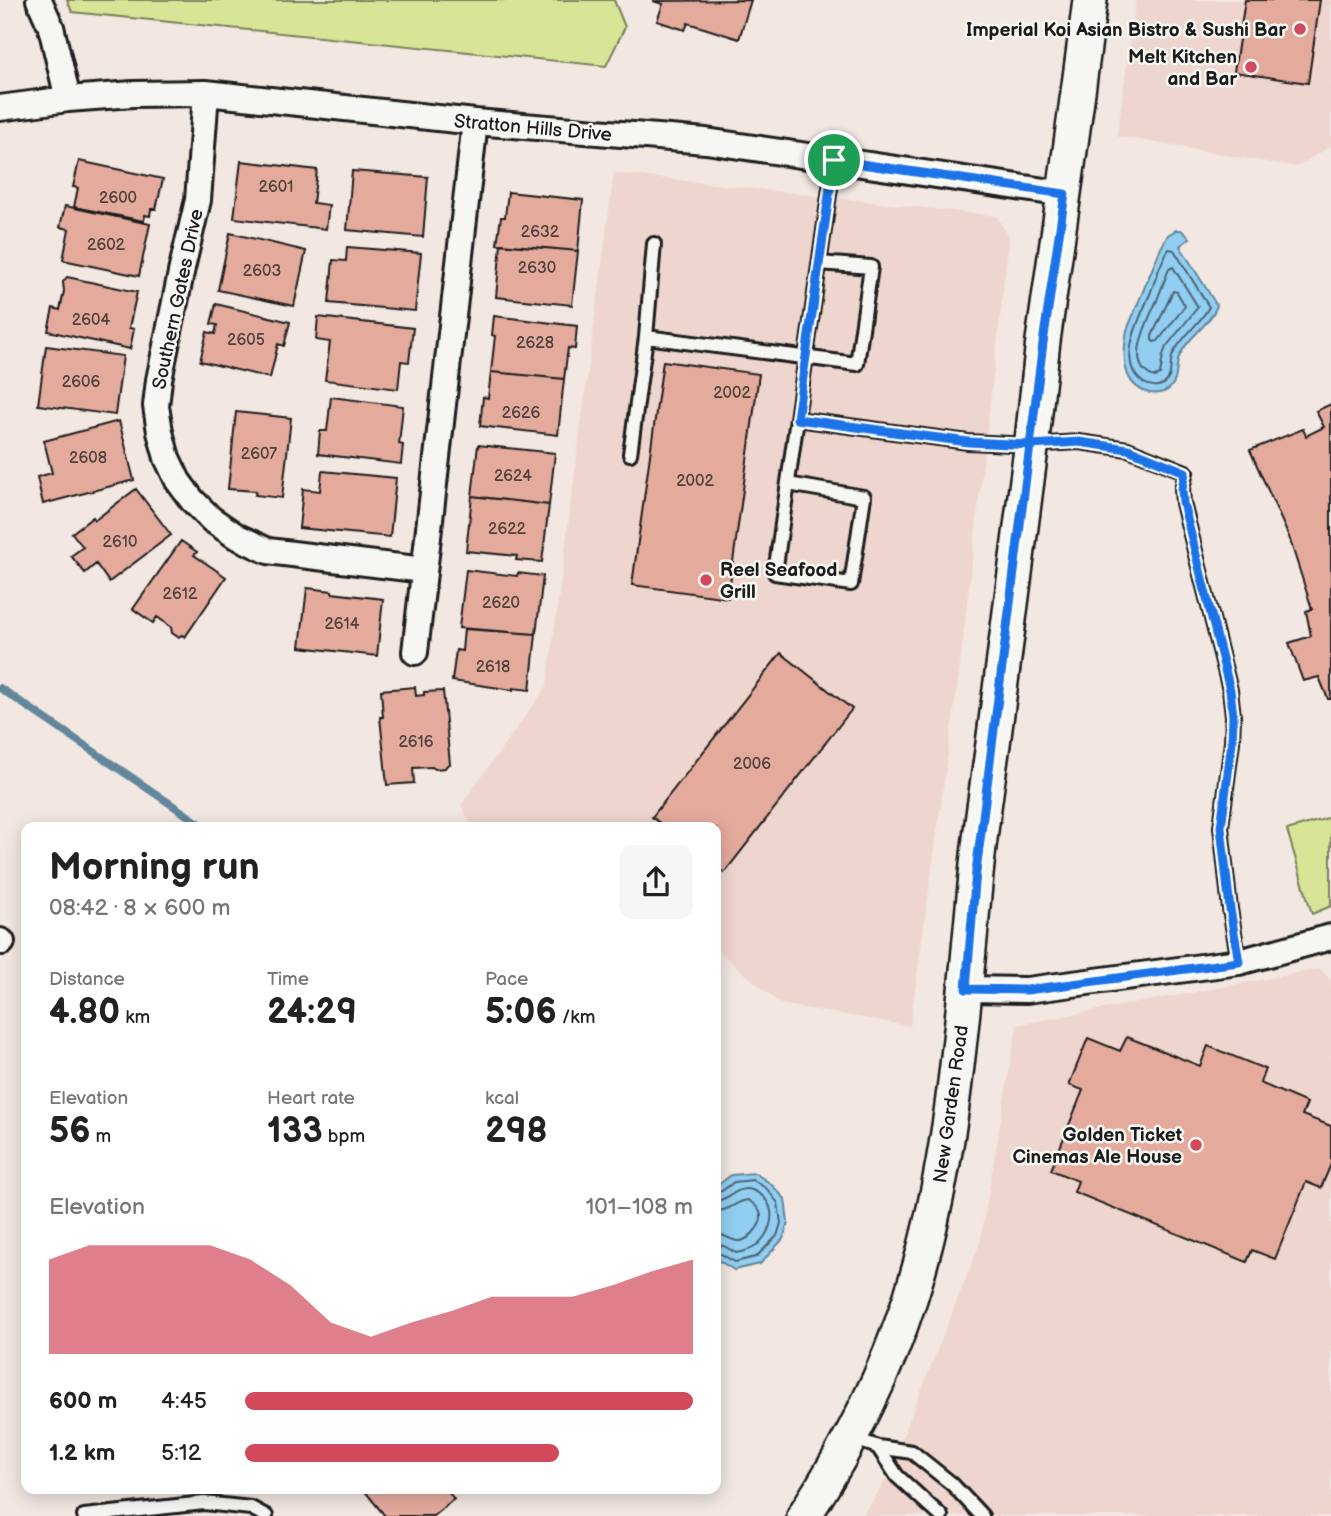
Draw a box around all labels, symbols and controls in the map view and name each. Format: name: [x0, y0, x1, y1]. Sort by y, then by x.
place label: Imperial Koi Asian Bistro & Sushi Bar: [966, 19, 1286, 42]
marker: Imperial Koi Asian Bistro & Sushi Bar: [1292, 21, 1308, 37]
place label: Melt Kitchen and Bar: [1128, 46, 1237, 91]
marker: Melt Kitchen and Bar: [1243, 59, 1259, 75]
street label: Stratton Hills Drive: [453, 110, 613, 147]
pin: [804, 130, 864, 190]
icon: arrive: [815, 141, 853, 179]
house number: 2601: [259, 178, 293, 197]
house number: 2600: [99, 189, 137, 208]
street label: Southern Gates Drive: [148, 207, 209, 392]
house number: 2632: [521, 223, 560, 242]
house number: 2602: [87, 236, 126, 255]
house number: 2630: [518, 259, 556, 278]
house number: 2603: [243, 262, 281, 281]
house number: 2604: [72, 311, 110, 330]
house number: 2605: [227, 331, 265, 350]
house number: 2628: [516, 334, 554, 353]
house number: 2606: [62, 373, 100, 392]
house number: 2002: [713, 384, 751, 403]
house number: 2626: [502, 404, 540, 423]
house number: 2607: [241, 445, 277, 464]
house number: 2608: [69, 449, 107, 468]
house number: 2624: [494, 467, 532, 486]
house number: 2002: [676, 472, 714, 491]
house number: 2622: [488, 520, 527, 539]
house number: 2610: [103, 533, 137, 552]
place label: Reel Seafood Grill: [720, 559, 837, 604]
marker: Reel Seafood Grill: [698, 572, 714, 588]
house number: 2612: [163, 585, 198, 604]
house number: 2620: [482, 594, 520, 613]
house number: 2614: [324, 615, 360, 634]
house number: 2618: [476, 658, 510, 677]
house number: 2616: [398, 733, 434, 752]
house number: 2006: [733, 755, 771, 774]
text: Morning run: [49, 845, 260, 890]
button: share: [619, 845, 693, 919]
text: 08:42 · 8 × 600 m: [49, 894, 231, 922]
text: Distance: [49, 968, 125, 991]
text: Time: [267, 968, 309, 991]
text: Pace: [485, 968, 528, 991]
text: 4.80: [49, 991, 120, 1034]
text: 24:29: [267, 991, 357, 1034]
text: 5:06: [485, 991, 557, 1034]
text: km: [120, 1006, 150, 1029]
text: /km: [557, 1006, 595, 1029]
street label: New Garden Road: [929, 1024, 974, 1184]
text: Elevation: [49, 1087, 128, 1110]
text: Heart rate: [267, 1087, 355, 1110]
text: kcal: [485, 1087, 519, 1110]
text: 56: [49, 1110, 90, 1153]
text: 133: [267, 1110, 323, 1153]
text: 298: [485, 1110, 548, 1153]
place label: Golden Ticket Cinemas Ale House: [1012, 1124, 1183, 1169]
text: m: [90, 1125, 111, 1148]
text: bpm: [323, 1125, 365, 1148]
marker: Golden Ticket Cinemas Ale House: [1188, 1137, 1204, 1153]
text: Elevation: [49, 1193, 145, 1221]
text: 101–108 m: [585, 1193, 693, 1221]
text: 600 m: [49, 1387, 117, 1415]
text: 4:45: [161, 1387, 207, 1415]
text: 1.2 km: [49, 1439, 115, 1467]
text: 5:12: [161, 1439, 201, 1467]

